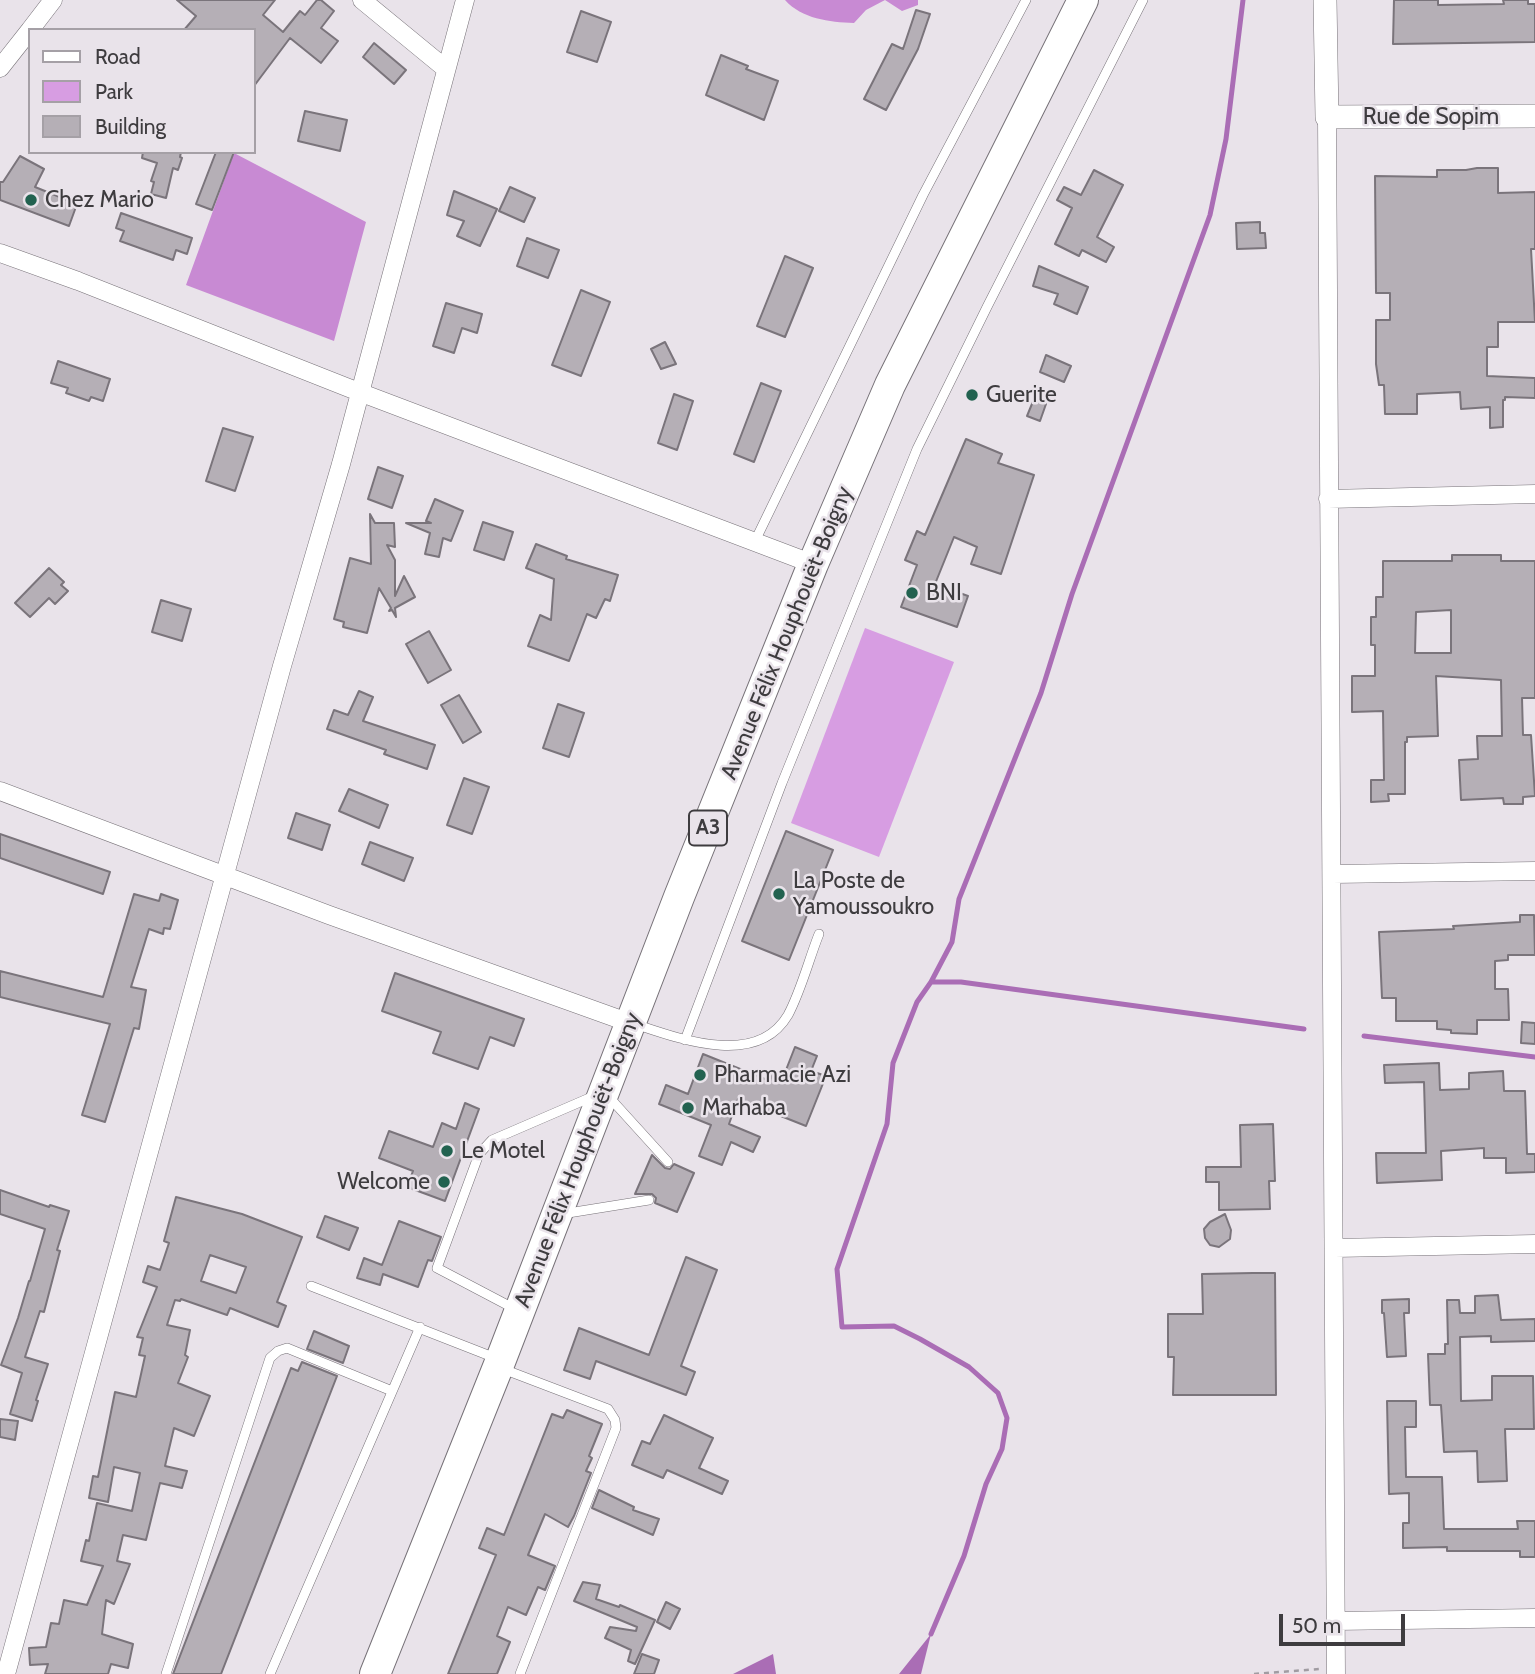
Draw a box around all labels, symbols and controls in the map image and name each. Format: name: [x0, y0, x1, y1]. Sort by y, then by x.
legend: [28, 28, 256, 154]
text: Road: [95, 44, 141, 69]
text: Park: [95, 79, 133, 104]
street label: Rue de Sopim: [1363, 103, 1499, 131]
text: Building: [95, 114, 166, 139]
place label: Chez Mario: [45, 186, 154, 214]
marker: Chez Mario: [23, 192, 39, 208]
place label: Guerite: [986, 381, 1057, 409]
marker: Guerite: [964, 387, 980, 403]
street label: Avenue Félix Houphouët-Boigny: [715, 482, 859, 784]
place label: BNI: [926, 579, 962, 607]
marker: BNI: [904, 585, 920, 601]
road number: A3: [689, 810, 727, 846]
place label: La Poste de Yamoussoukro: [793, 867, 934, 921]
marker: La Poste de Yamoussoukro: [771, 886, 787, 902]
street label: Avenue Félix Houphouët-Boigny: [509, 1008, 647, 1312]
place label: Pharmacie Azi: [714, 1061, 851, 1089]
marker: Pharmacie Azi: [692, 1067, 708, 1083]
place label: Marhaba: [702, 1094, 786, 1122]
marker: Marhaba: [680, 1100, 696, 1116]
place label: Le Motel: [461, 1137, 545, 1165]
marker: Le Motel: [439, 1143, 455, 1159]
place label: Welcome: [337, 1168, 430, 1196]
marker: Welcome: [436, 1174, 452, 1190]
scale bar: [1283, 1600, 1409, 1644]
text: 50 m: [1292, 1613, 1341, 1638]

